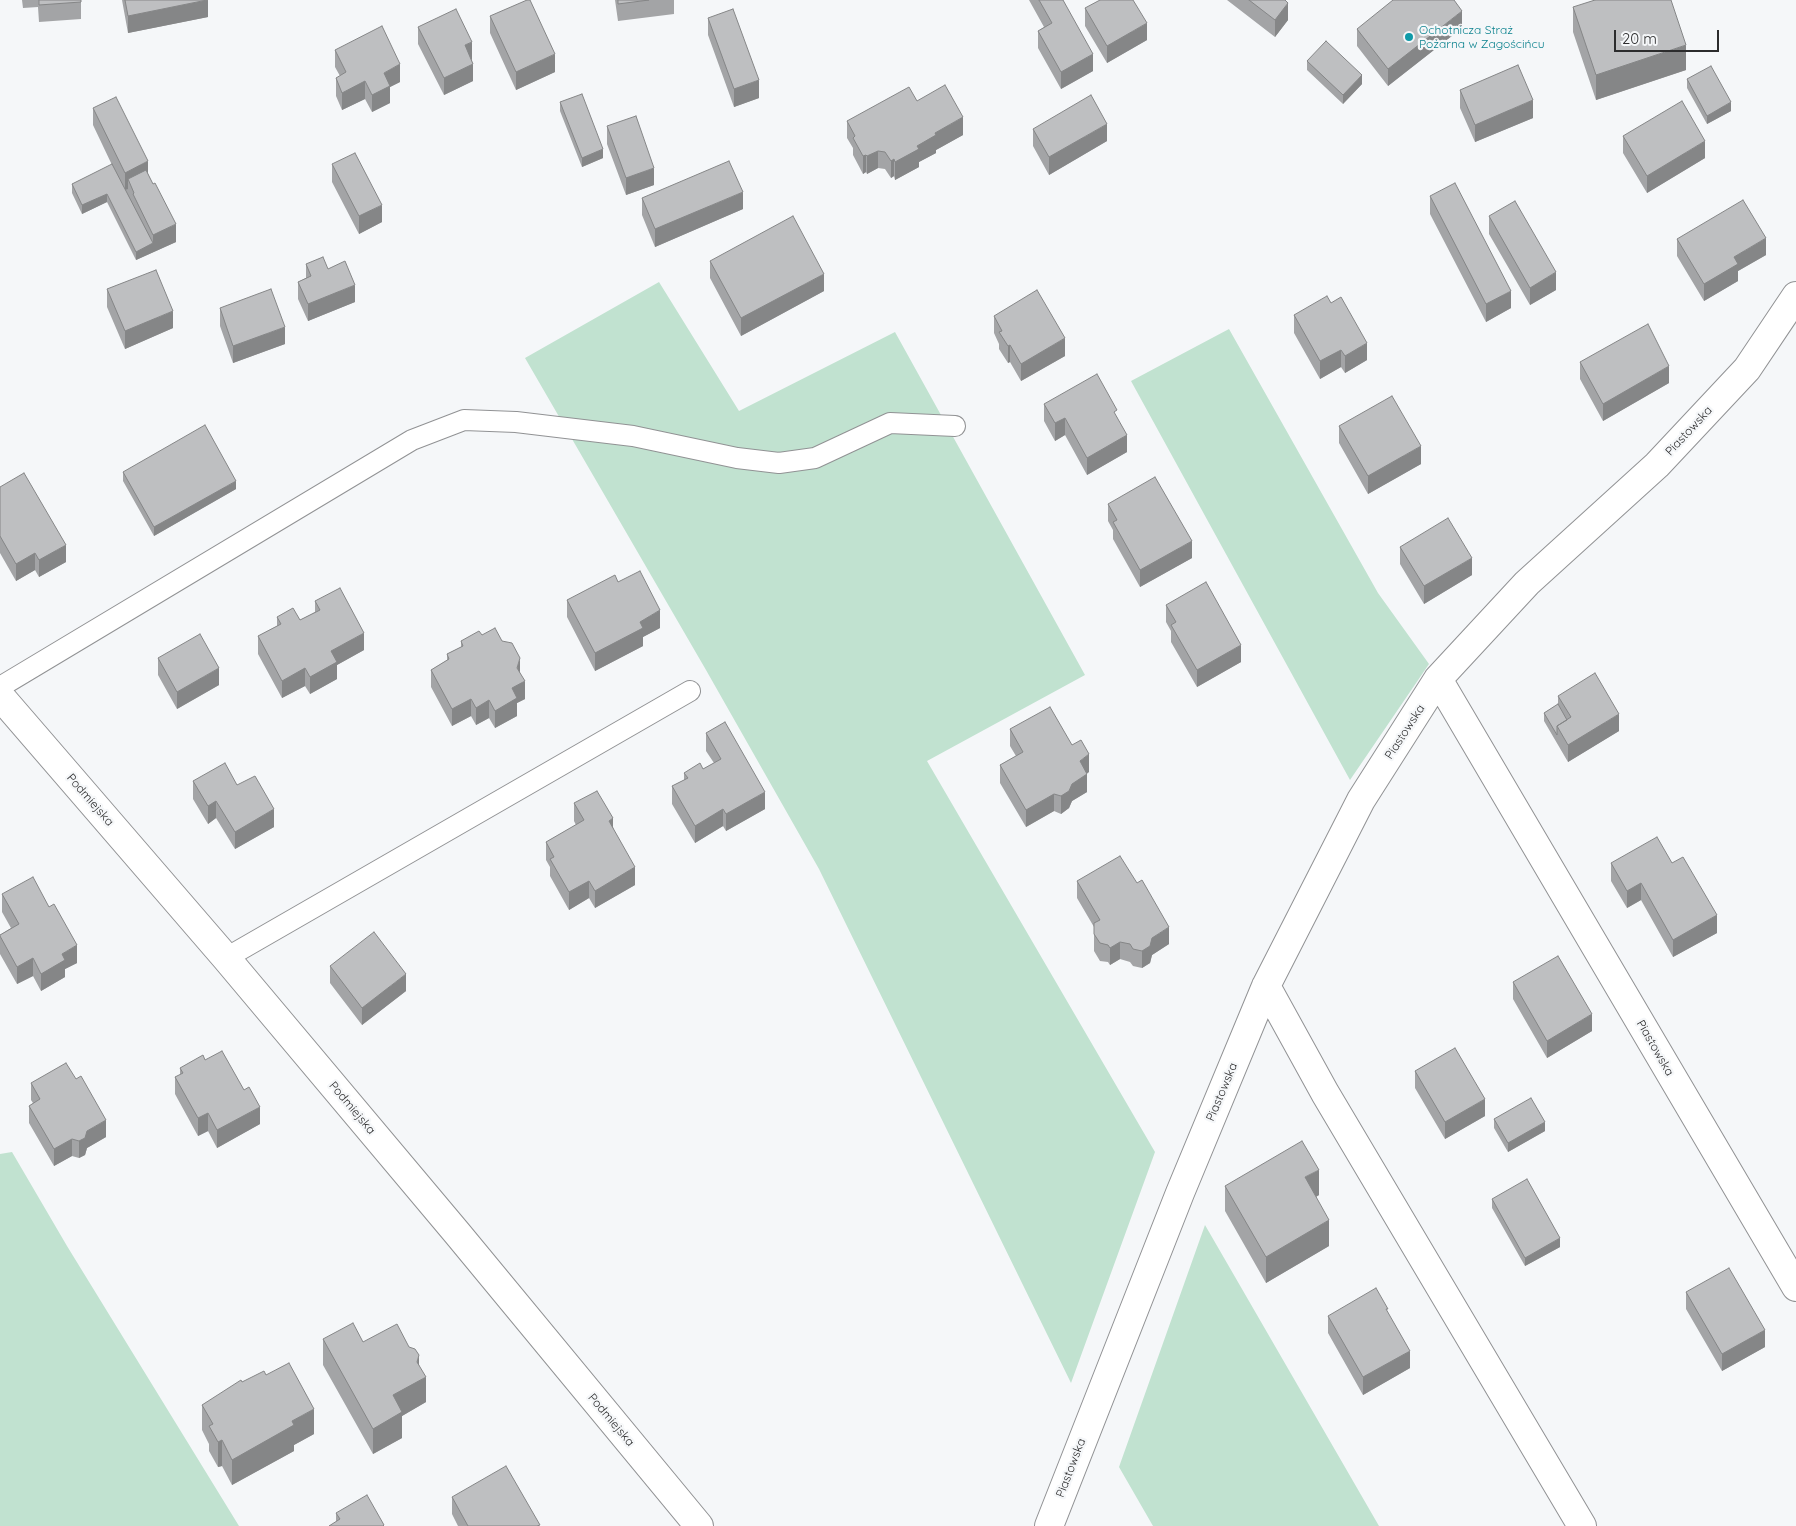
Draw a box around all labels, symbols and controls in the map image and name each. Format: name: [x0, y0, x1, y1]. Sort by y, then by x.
scale bar: [1616, 20, 1721, 52]
place label: Ochotnicza Straż Pożarna w Zagościńcu: [1419, 23, 1545, 51]
text: 20 m: [1622, 29, 1657, 48]
marker: Ochotnicza Straż Pożarna w Zagościńcu: [1403, 31, 1415, 43]
street label: Piastowska: [1663, 403, 1715, 459]
street label: Piastowska: [1382, 702, 1428, 762]
street label: Podmiejska: [63, 771, 117, 829]
street label: Piastowska: [1633, 1018, 1677, 1078]
street label: Piastowska: [1203, 1061, 1241, 1123]
street label: Podmiejska: [326, 1079, 378, 1137]
street label: Podmiejska: [585, 1391, 637, 1449]
street label: Piastowska: [1053, 1436, 1089, 1500]

